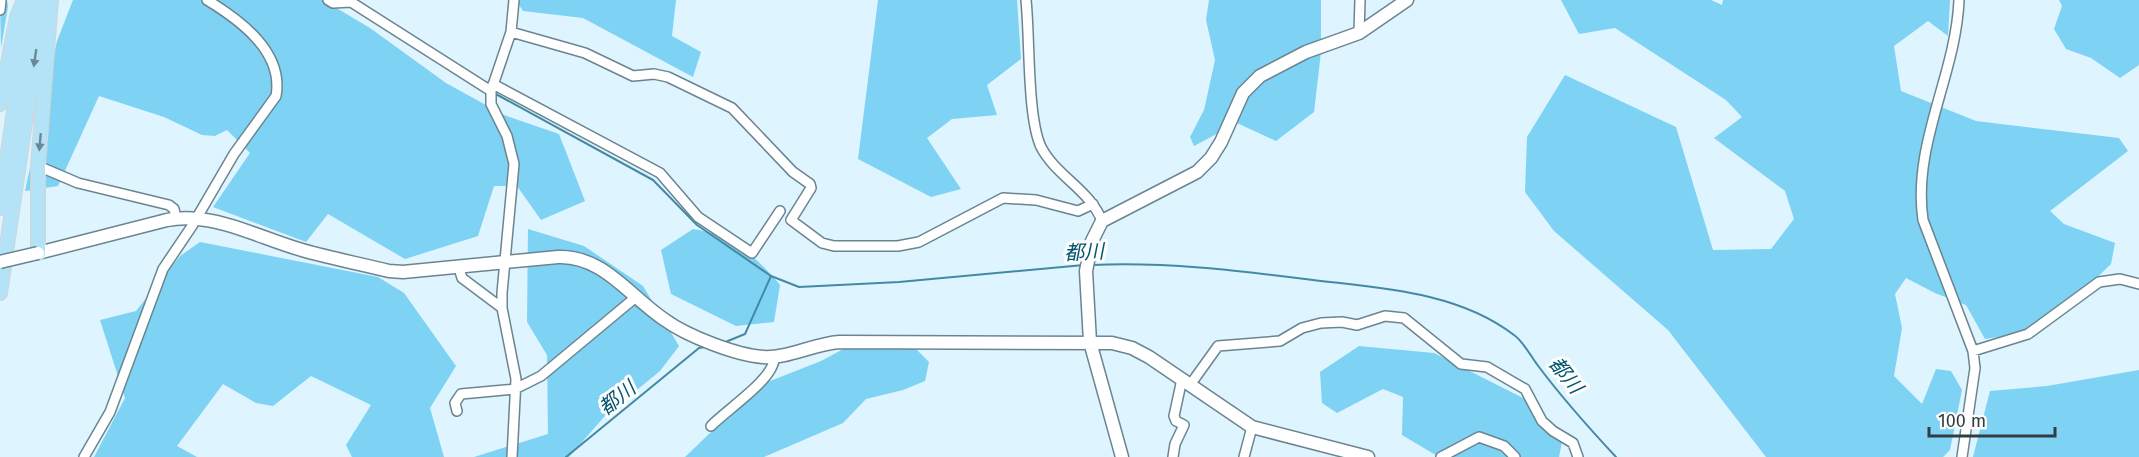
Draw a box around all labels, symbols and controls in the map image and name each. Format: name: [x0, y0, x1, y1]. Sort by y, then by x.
one-way arrow: [30, 49, 39, 68]
one-way arrow: [36, 133, 45, 152]
water label: 都川: [1063, 239, 1107, 265]
water label: 都川: [1544, 352, 1589, 400]
water label: 都川: [594, 375, 642, 420]
scale bar: [1929, 400, 2055, 438]
text: 100 m: [1938, 410, 1986, 432]

